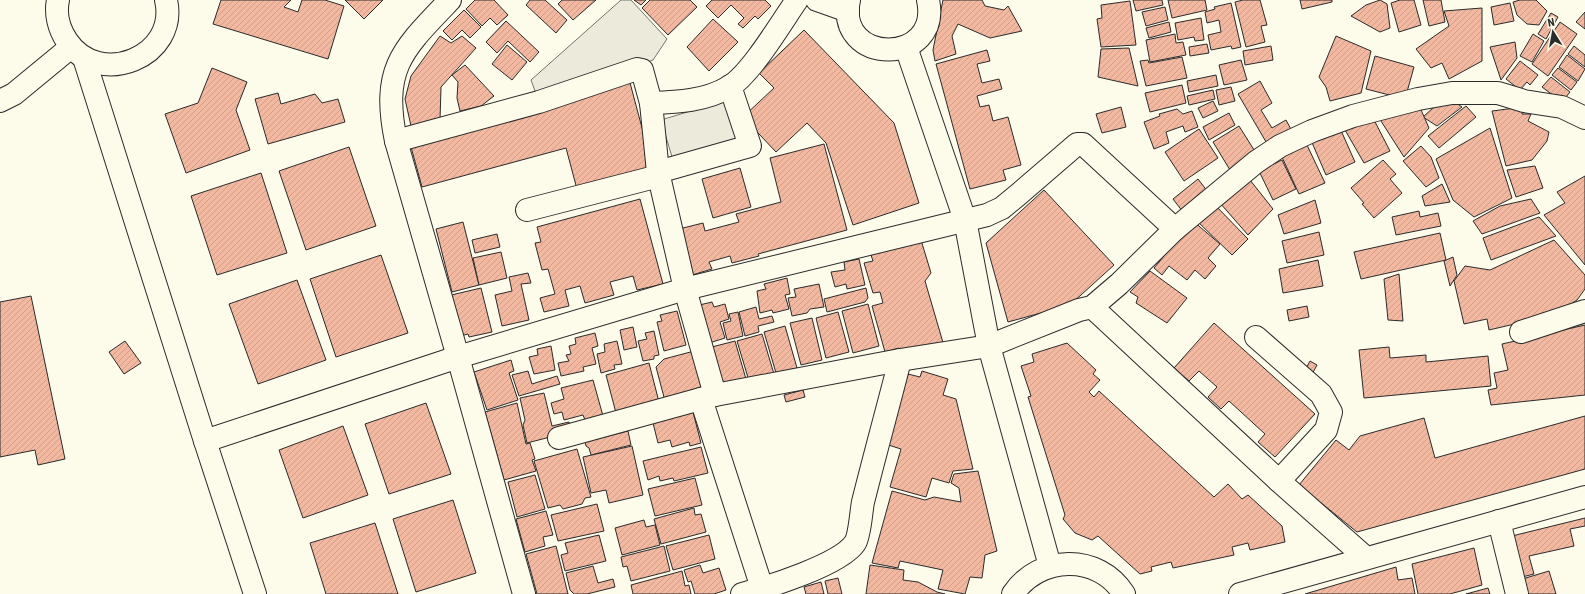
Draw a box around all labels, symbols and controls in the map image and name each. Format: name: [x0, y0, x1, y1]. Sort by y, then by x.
north arrow: [1533, 12, 1573, 52]
text: N: [1547, 16, 1556, 30]

